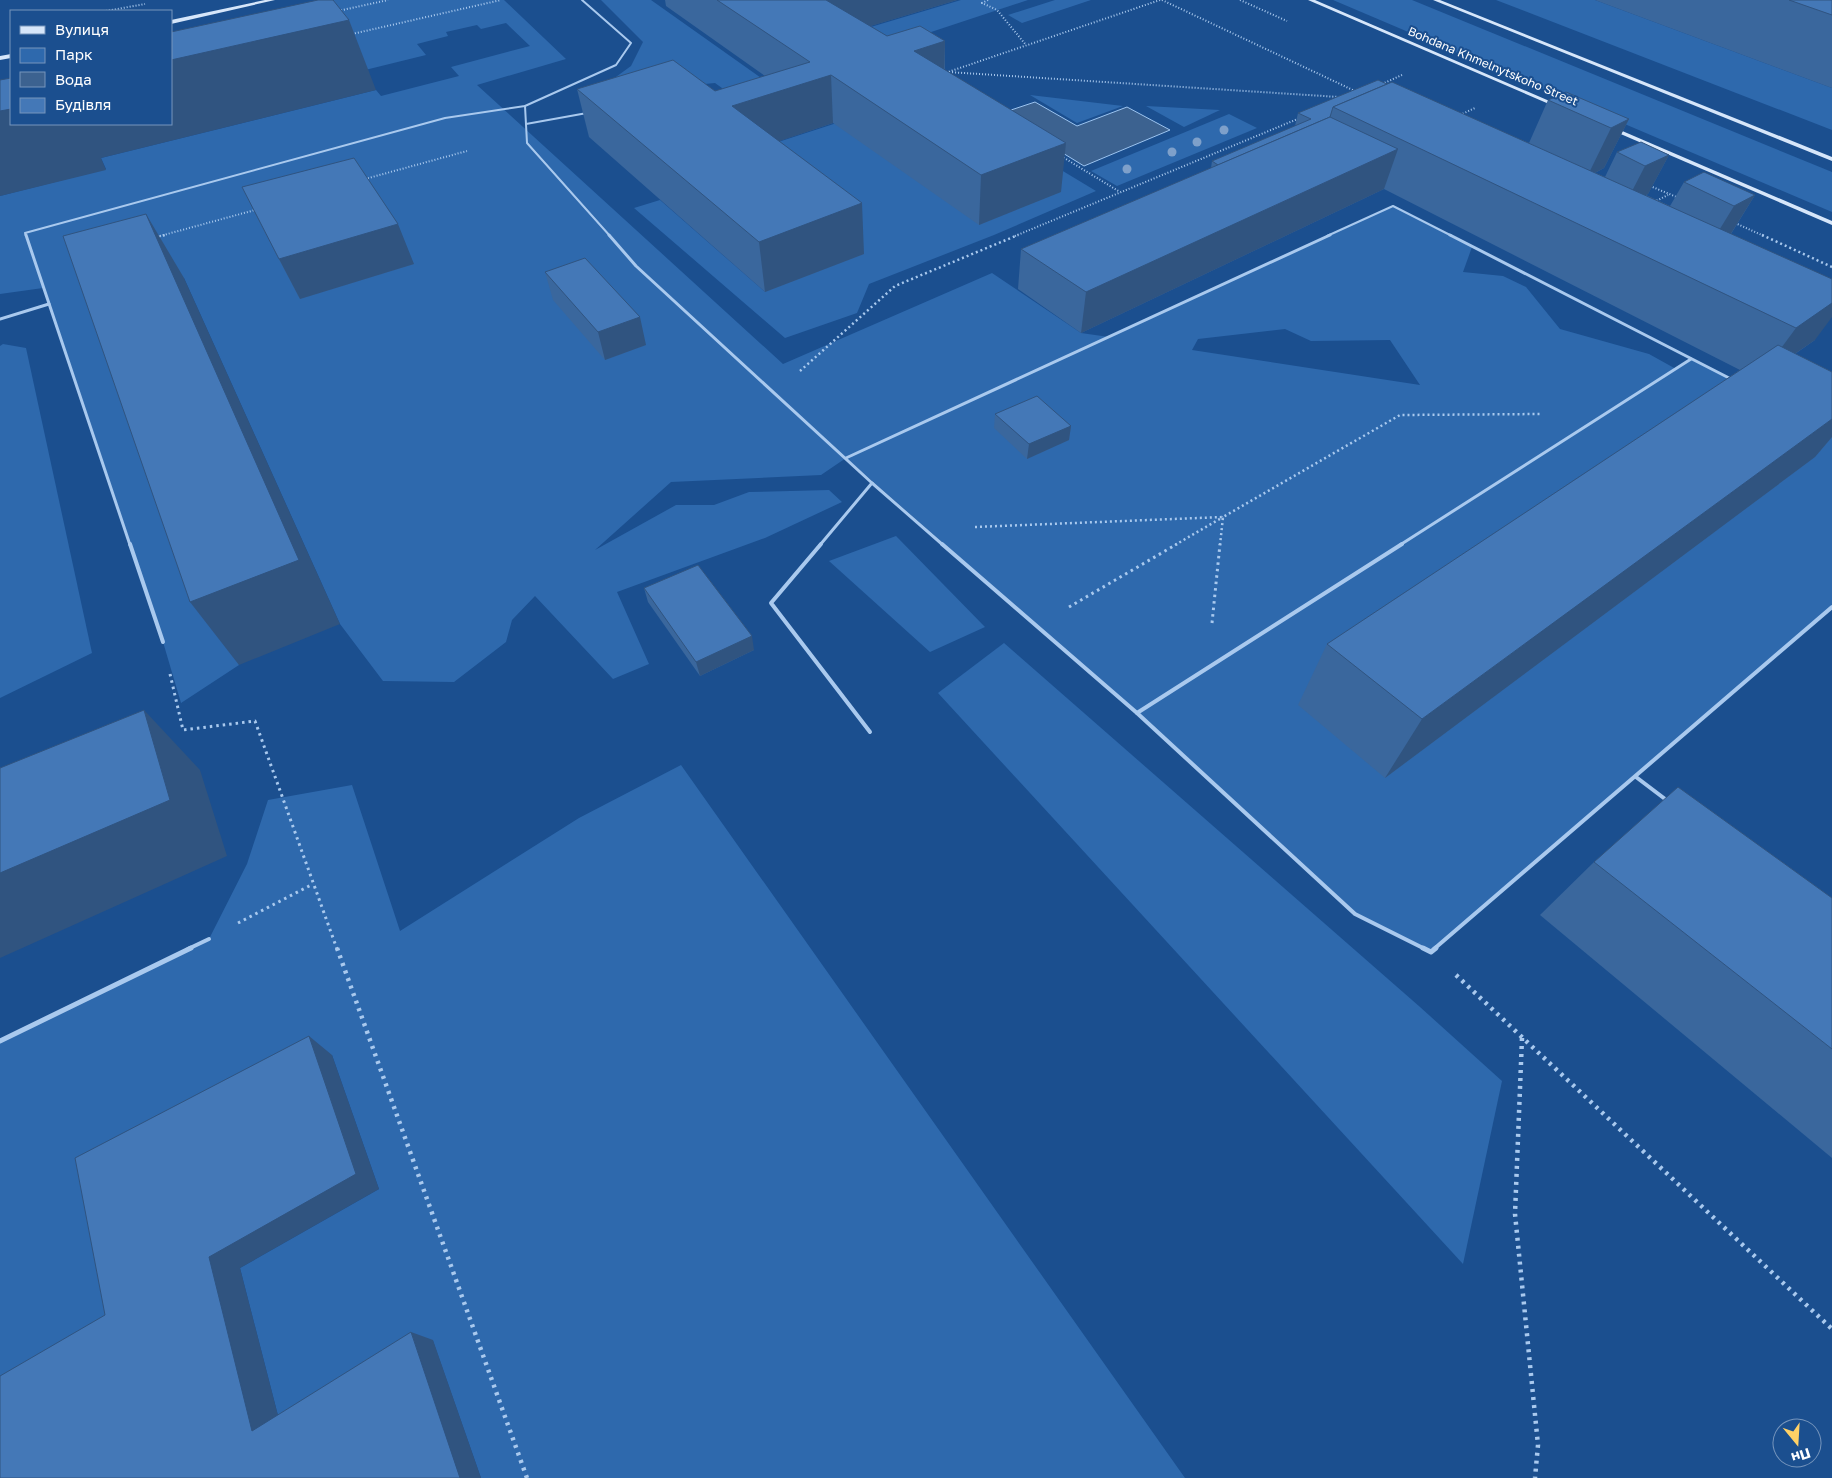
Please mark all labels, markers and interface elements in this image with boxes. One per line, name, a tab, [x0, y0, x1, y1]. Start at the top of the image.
legend	[10, 10, 172, 125]
text: Вулиця	[55, 20, 109, 38]
street label: Bohdana Khmelnytskoho Street	[1406, 23, 1580, 109]
text: Парк	[55, 45, 93, 63]
text: Вода	[55, 70, 92, 88]
text: Будівля	[55, 95, 111, 113]
north arrow	[1772, 1418, 1822, 1468]
text: Пн	[1789, 1445, 1813, 1467]

